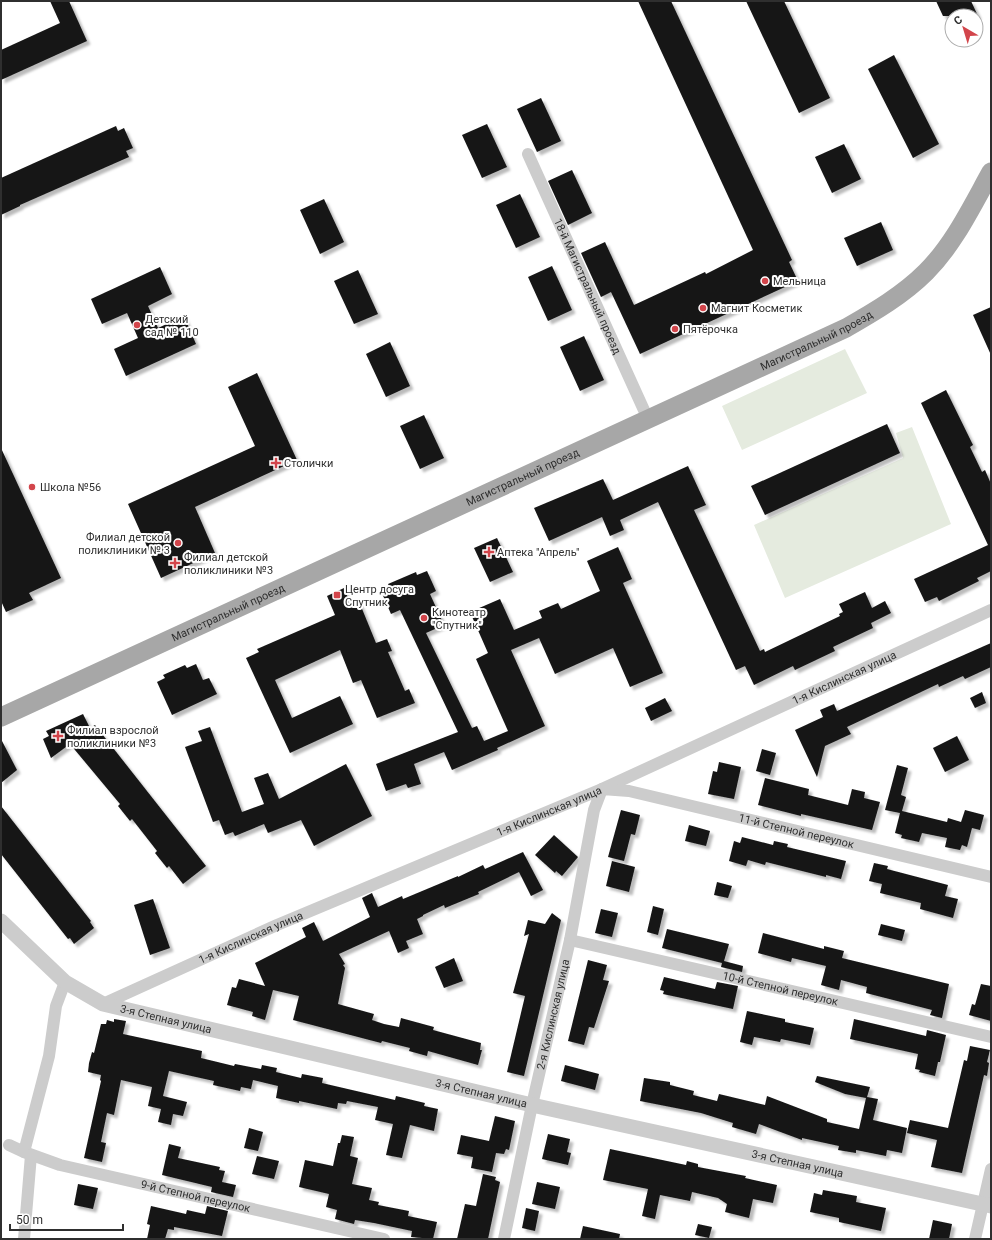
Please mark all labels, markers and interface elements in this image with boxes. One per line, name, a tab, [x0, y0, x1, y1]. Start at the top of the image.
north arrow	[944, 8, 984, 48]
text: С	[951, 13, 965, 28]
street label: 18-й Магистральный проезд	[551, 216, 624, 356]
place label: Мельница	[773, 275, 826, 288]
marker: Мельница	[760, 276, 770, 286]
place label: Магнит Косметик	[711, 302, 802, 315]
marker: Магнит Косметик	[698, 303, 708, 313]
street label: Магистральный проезд	[758, 307, 875, 373]
place label: Детский сад № 110	[145, 313, 199, 339]
marker: Детский сад № 110	[132, 320, 142, 330]
place label: Пятёрочка	[683, 323, 738, 336]
marker: Пятёрочка	[670, 324, 680, 334]
street label: Магистральный проезд	[464, 445, 581, 509]
place label: Столички	[284, 457, 333, 470]
marker: Столички	[271, 458, 281, 468]
place label: Школа №56	[40, 481, 101, 494]
marker: Школа №56	[27, 482, 37, 492]
place label: Филиал детской поликлиники № 3	[78, 531, 170, 557]
marker: Филиал детской поликлиники № 3	[173, 538, 183, 548]
place label: Аптека "Апрель"	[497, 546, 579, 559]
marker: Аптека "Апрель"	[484, 547, 494, 557]
place label: Филиал детской поликлиники №3	[184, 551, 273, 577]
marker: Филиал детской поликлиники №3	[169, 557, 181, 569]
street label: Магистральный проезд	[169, 581, 287, 644]
place label: Центр досуга Спутник	[345, 583, 414, 609]
marker: Центр досуга Спутник	[332, 590, 342, 600]
place label: Кинотеатр "Спутник"	[432, 606, 486, 632]
marker: Кинотеатр "Спутник"	[419, 613, 429, 623]
street label: 1-я Кислинская улица	[790, 648, 898, 707]
place label: Филиал взрослой поликлиники №3	[67, 724, 159, 750]
marker: Филиал взрослой поликлиники №3	[52, 730, 64, 742]
street label: 1-я Кислинская улица	[494, 783, 604, 839]
street label: 11-й Степной переулок	[737, 811, 855, 851]
street label: 1-я Кислинская улица	[196, 908, 305, 966]
street label: 2-я Кислинская улица	[534, 958, 572, 1071]
street label: 10-й Степной переулок	[721, 969, 840, 1008]
street label: 3-я Степная улица	[119, 1002, 213, 1036]
street label: 3-я Степная улица	[434, 1076, 528, 1110]
street label: 3-я Степная улица	[750, 1147, 845, 1180]
street label: 9-й Степной переулок	[140, 1177, 252, 1215]
scale bar	[10, 1206, 123, 1232]
text: 50 m	[16, 1213, 43, 1227]

